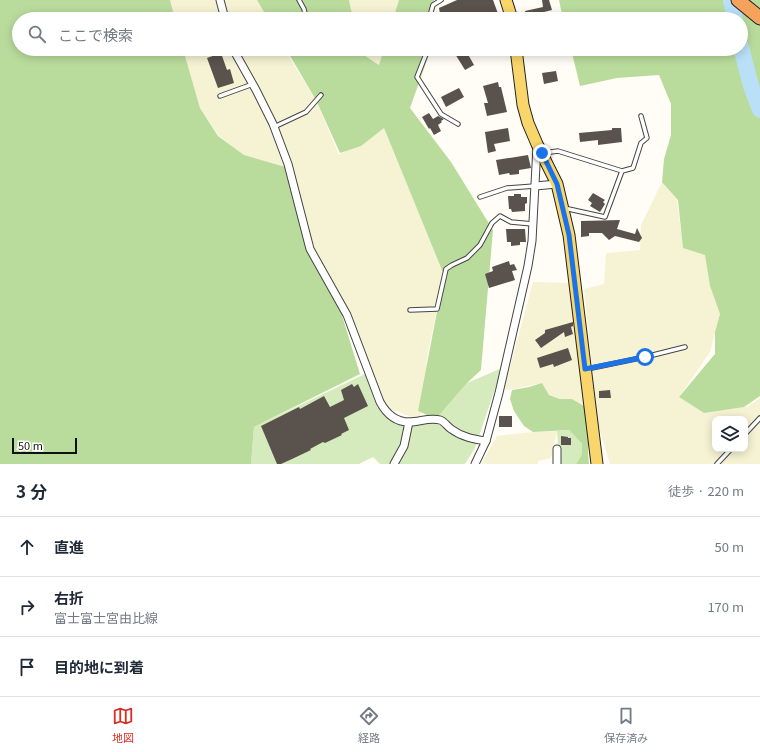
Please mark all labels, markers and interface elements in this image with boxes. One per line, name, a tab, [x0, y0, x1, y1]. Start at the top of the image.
search box	[12, 12, 748, 56]
icon: search	[26, 23, 48, 45]
text: ここで検索	[58, 24, 133, 45]
route end	[533, 144, 551, 162]
route start	[636, 348, 654, 366]
map controls	[712, 416, 748, 452]
button: layers	[712, 416, 748, 452]
scale bar	[12, 436, 77, 455]
text: 50 m	[18, 437, 43, 453]
text: 3 分	[16, 478, 47, 503]
text: 徒歩 · 220 m	[668, 481, 744, 500]
icon: ahead	[16, 536, 38, 558]
text: 直進	[54, 536, 84, 557]
text: 50 m	[715, 537, 744, 556]
text: 右折	[54, 587, 84, 608]
icon: right	[16, 596, 38, 618]
text: 170 m	[707, 597, 744, 616]
text: 富士富士宮由比線	[54, 608, 158, 627]
icon: arrive	[16, 656, 38, 678]
text: 目的地に到着	[54, 656, 144, 677]
tab: 地図	[112, 705, 134, 745]
tab: 経路	[358, 705, 380, 745]
tab: 保存済み	[604, 705, 648, 745]

